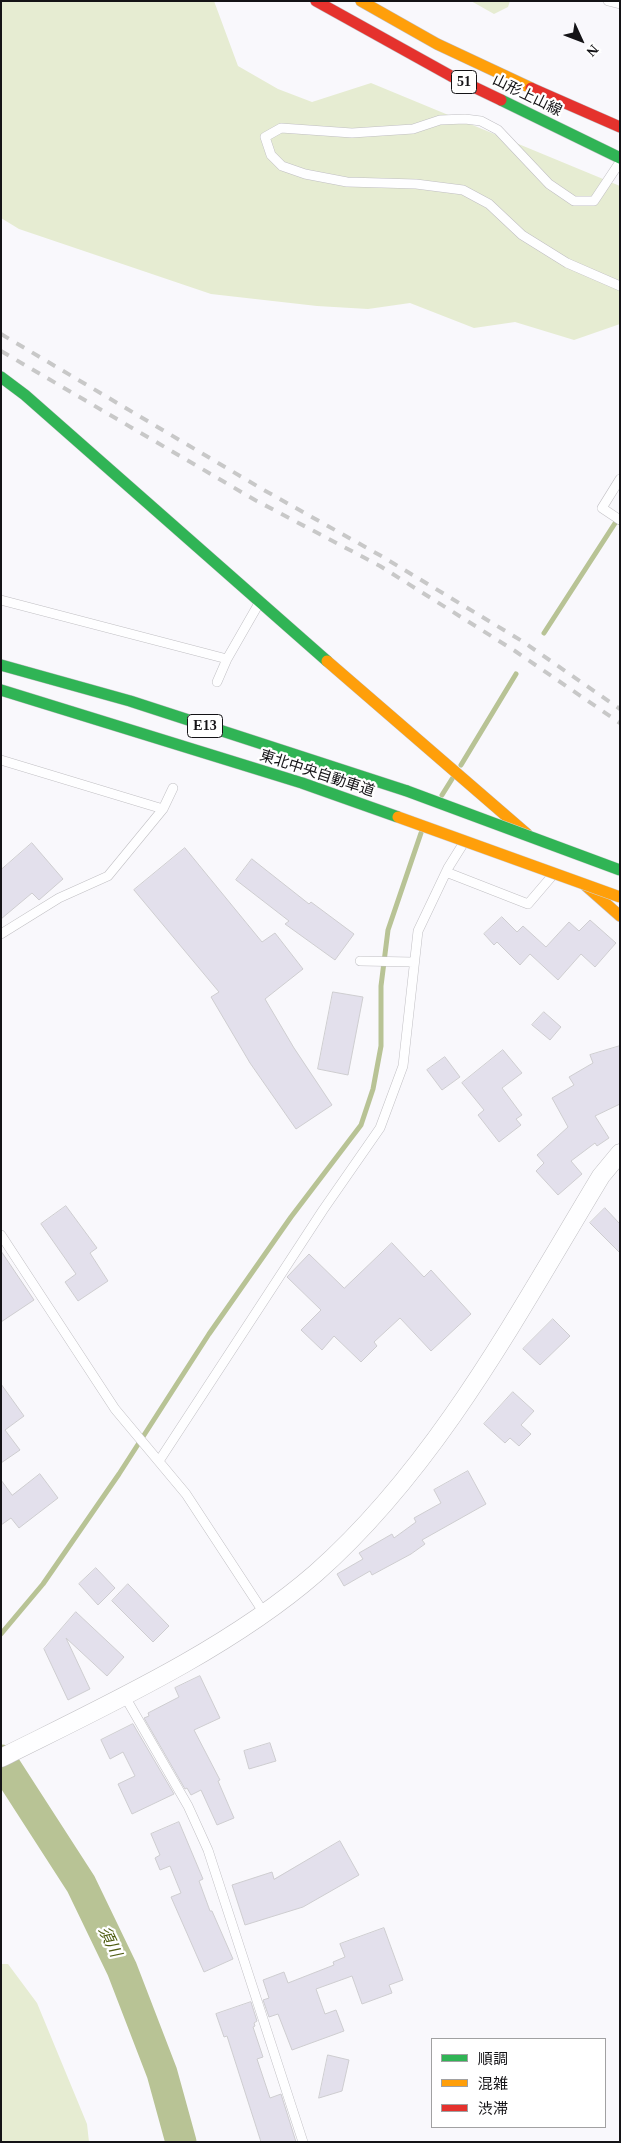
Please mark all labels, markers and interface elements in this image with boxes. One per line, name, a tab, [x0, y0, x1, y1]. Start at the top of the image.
north arrow	[556, 15, 606, 65]
text: N	[583, 42, 601, 59]
road number: 51	[452, 70, 476, 94]
street label: 山形上山線	[489, 71, 565, 121]
road number: E13	[188, 714, 222, 738]
street label: 東北中央自動車道	[257, 747, 377, 801]
water label: 須川	[93, 1923, 125, 1961]
legend	[431, 2038, 606, 2128]
text: 順調	[478, 2051, 508, 2067]
text: 混雑	[478, 2076, 508, 2092]
text: 渋滞	[478, 2101, 508, 2117]

